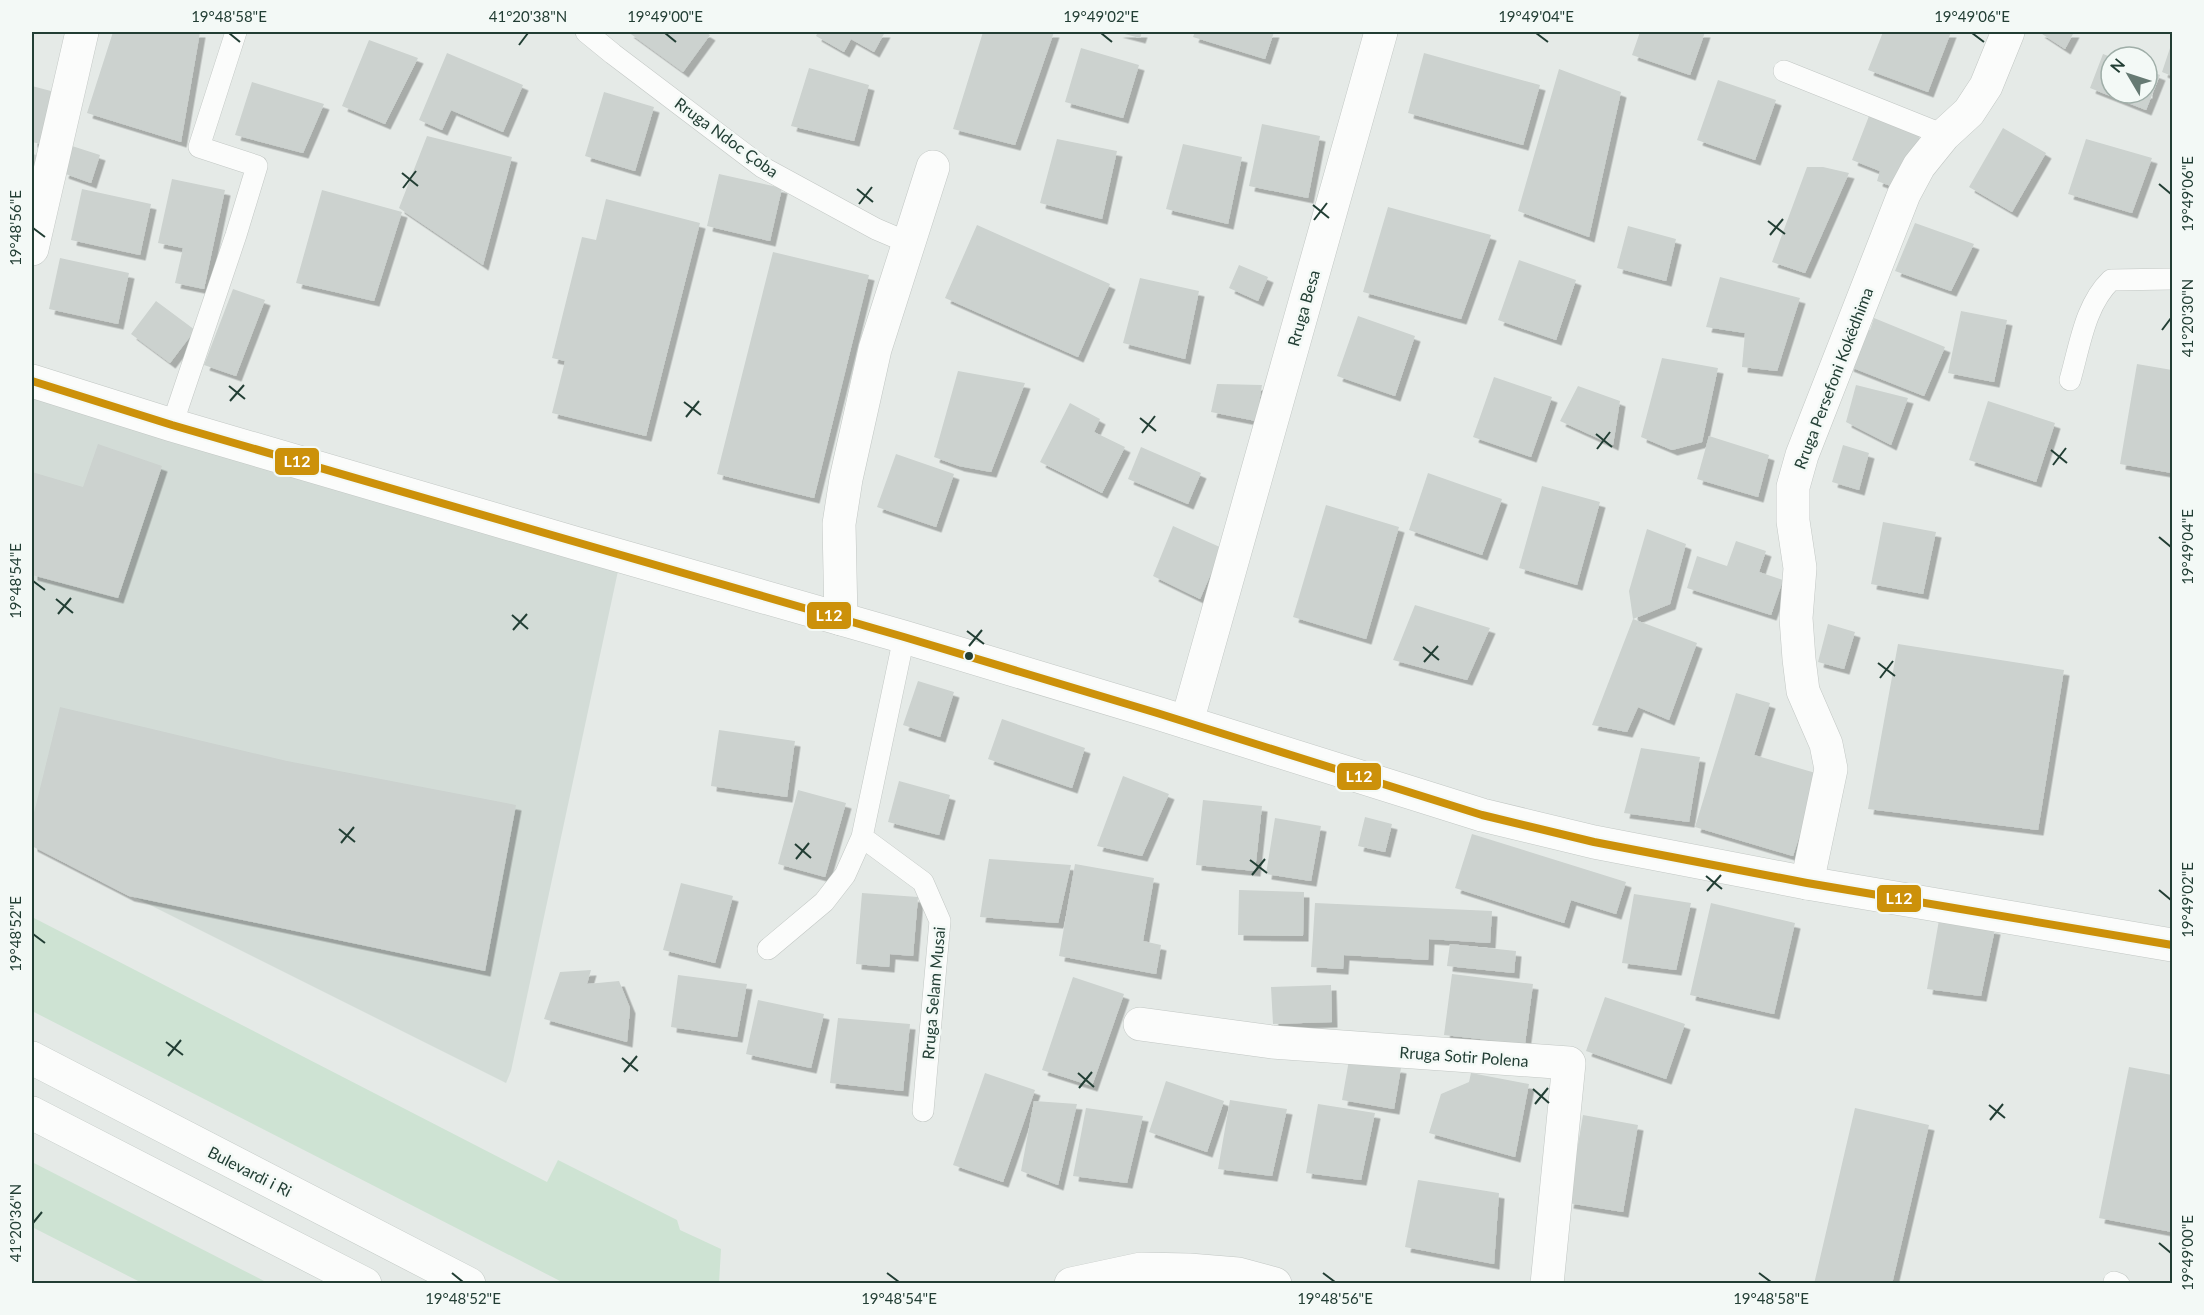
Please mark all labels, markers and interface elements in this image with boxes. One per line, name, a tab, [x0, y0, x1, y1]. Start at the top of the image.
text: 19°48'58"E	[191, 7, 267, 25]
text: 41°20'38"N	[489, 7, 567, 25]
text: 19°49'00"E	[627, 7, 703, 25]
text: 19°49'02"E	[1063, 7, 1139, 25]
text: 19°49'04"E	[1498, 7, 1574, 25]
text: 19°49'06"E	[1934, 7, 2010, 25]
north arrow	[2099, 45, 2159, 105]
text: N	[2106, 54, 2128, 76]
street label: Rruga Ndoc Çoba	[672, 93, 782, 181]
text: 19°49'06"E	[2178, 156, 2196, 232]
text: 19°48'56"E	[6, 190, 24, 266]
street label: Rruga Besa	[1283, 268, 1323, 348]
text: 41°20'30"N	[2178, 279, 2196, 357]
street label: Rruga Persefoni Kokëdhima	[1790, 284, 1876, 472]
line badge: L12	[274, 447, 320, 476]
text: L12	[284, 451, 310, 470]
text: 19°49'04"E	[2178, 509, 2196, 585]
text: 19°48'54"E	[6, 543, 24, 619]
line badge: L12	[806, 601, 852, 630]
text: L12	[816, 605, 842, 624]
unlabelled marker	[963, 650, 975, 662]
line badge: L12	[1336, 762, 1382, 791]
text: L12	[1346, 766, 1372, 785]
text: 19°49'02"E	[2178, 862, 2196, 938]
line badge: L12	[1876, 884, 1922, 913]
text: L12	[1886, 888, 1912, 907]
text: 19°48'52"E	[6, 896, 24, 972]
street label: Rruga Selam Musai	[918, 926, 948, 1060]
street label: Rruga Sotir Polena	[1399, 1042, 1529, 1070]
street label: Bulevardi i Ri	[205, 1142, 295, 1200]
text: 41°20'36"N	[6, 1184, 24, 1262]
text: 19°49'00"E	[2178, 1215, 2196, 1291]
text: 19°48'52"E	[425, 1289, 501, 1307]
text: 19°48'54"E	[861, 1289, 937, 1307]
text: 19°48'56"E	[1297, 1289, 1373, 1307]
text: 19°48'58"E	[1733, 1289, 1809, 1307]

